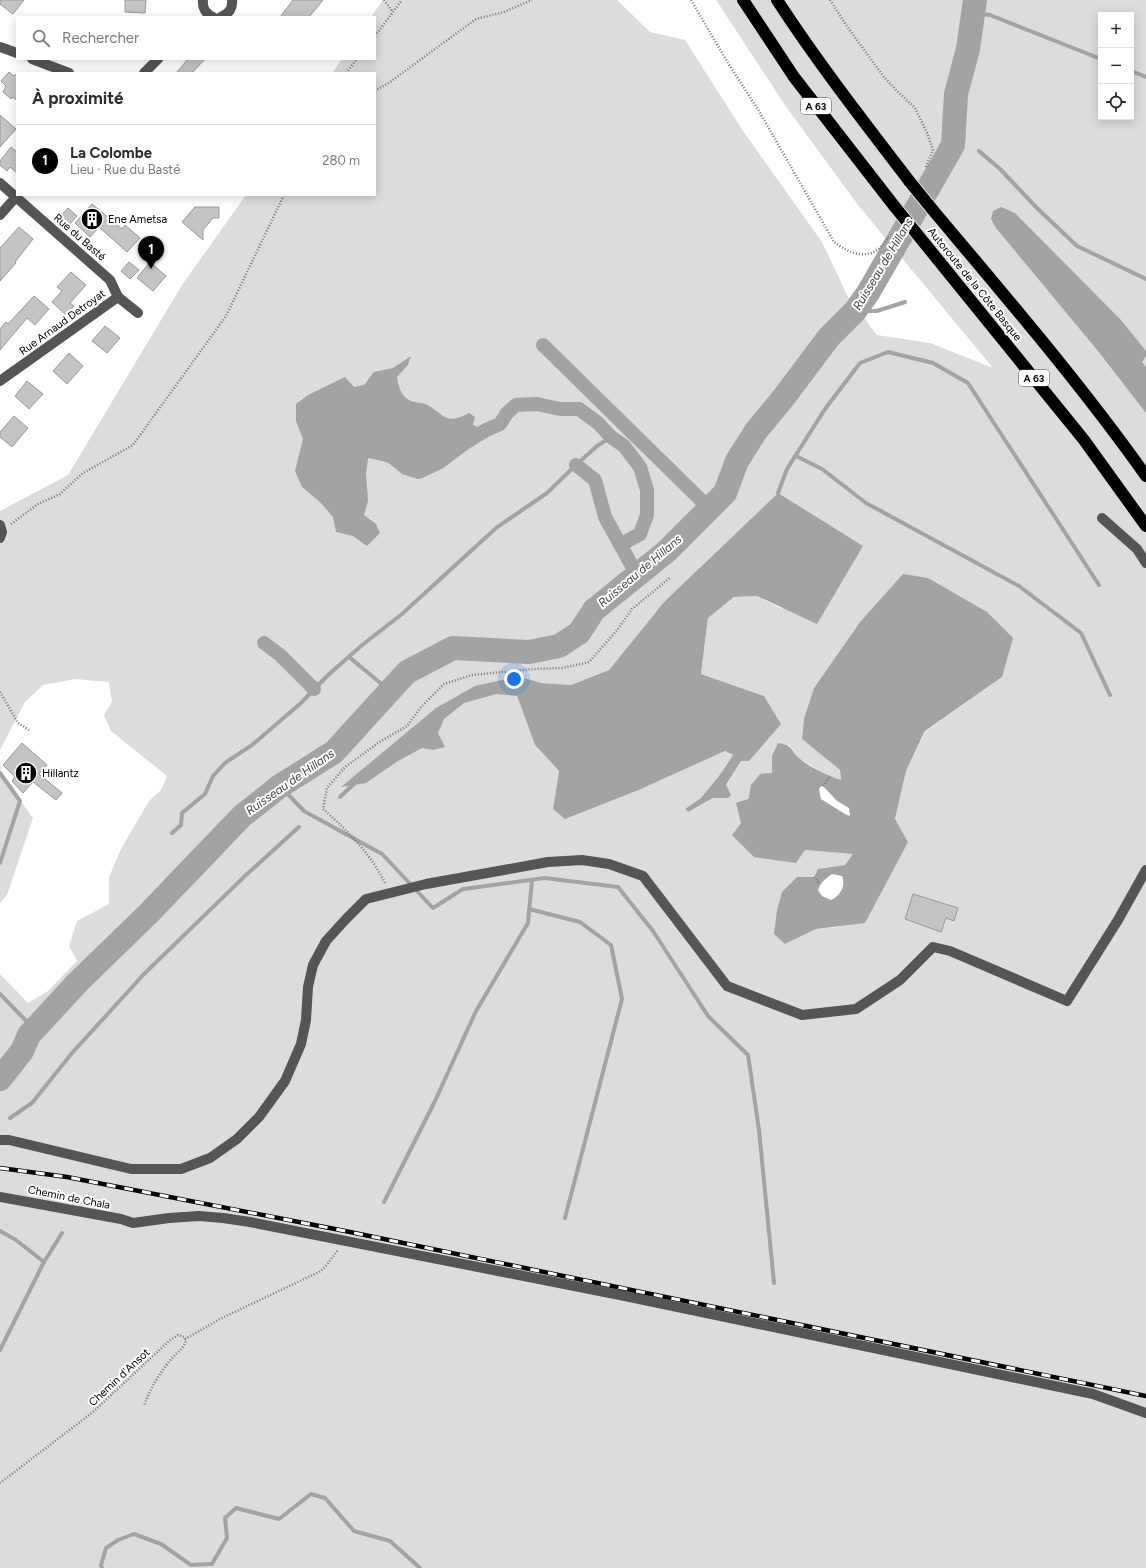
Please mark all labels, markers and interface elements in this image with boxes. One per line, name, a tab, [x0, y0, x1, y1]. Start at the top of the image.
map controls	[1098, 12, 1134, 120]
button: +	[1098, 12, 1134, 48]
search box	[16, 16, 376, 60]
icon: search	[30, 27, 52, 49]
text: Rechercher	[62, 29, 139, 47]
button: −	[1098, 48, 1134, 84]
button: locate	[1098, 84, 1134, 120]
text: À proximité	[32, 88, 123, 108]
road number: A 63	[801, 98, 831, 114]
text: La Colombe	[70, 144, 152, 162]
text: 1	[42, 153, 48, 168]
text: 280 m	[322, 153, 360, 168]
text: Lieu · Rue du Basté	[70, 162, 180, 177]
building icon: Ene Ametsa	[79, 206, 105, 232]
street label: Rue du Basté	[51, 211, 108, 263]
place label: Ene Ametsa	[108, 213, 167, 226]
water label: Ruisseau de Hillans	[850, 215, 916, 312]
street label: Autoroute de la Côte Basque	[925, 225, 1024, 344]
pin: 1	[138, 236, 164, 269]
street label: Rue Arnaud Detroyat	[17, 287, 108, 358]
road number: A 63	[1019, 370, 1049, 386]
water label: Ruisseau de Hillans	[595, 532, 685, 610]
your location	[504, 669, 524, 689]
water label: Ruisseau de Hillans	[243, 746, 337, 818]
building icon: Hillantz	[13, 760, 39, 786]
place label: Hillantz	[42, 767, 79, 780]
street label: Chemin de Chala	[27, 1183, 111, 1212]
street label: Chemin d'Ansot	[86, 1346, 153, 1409]

